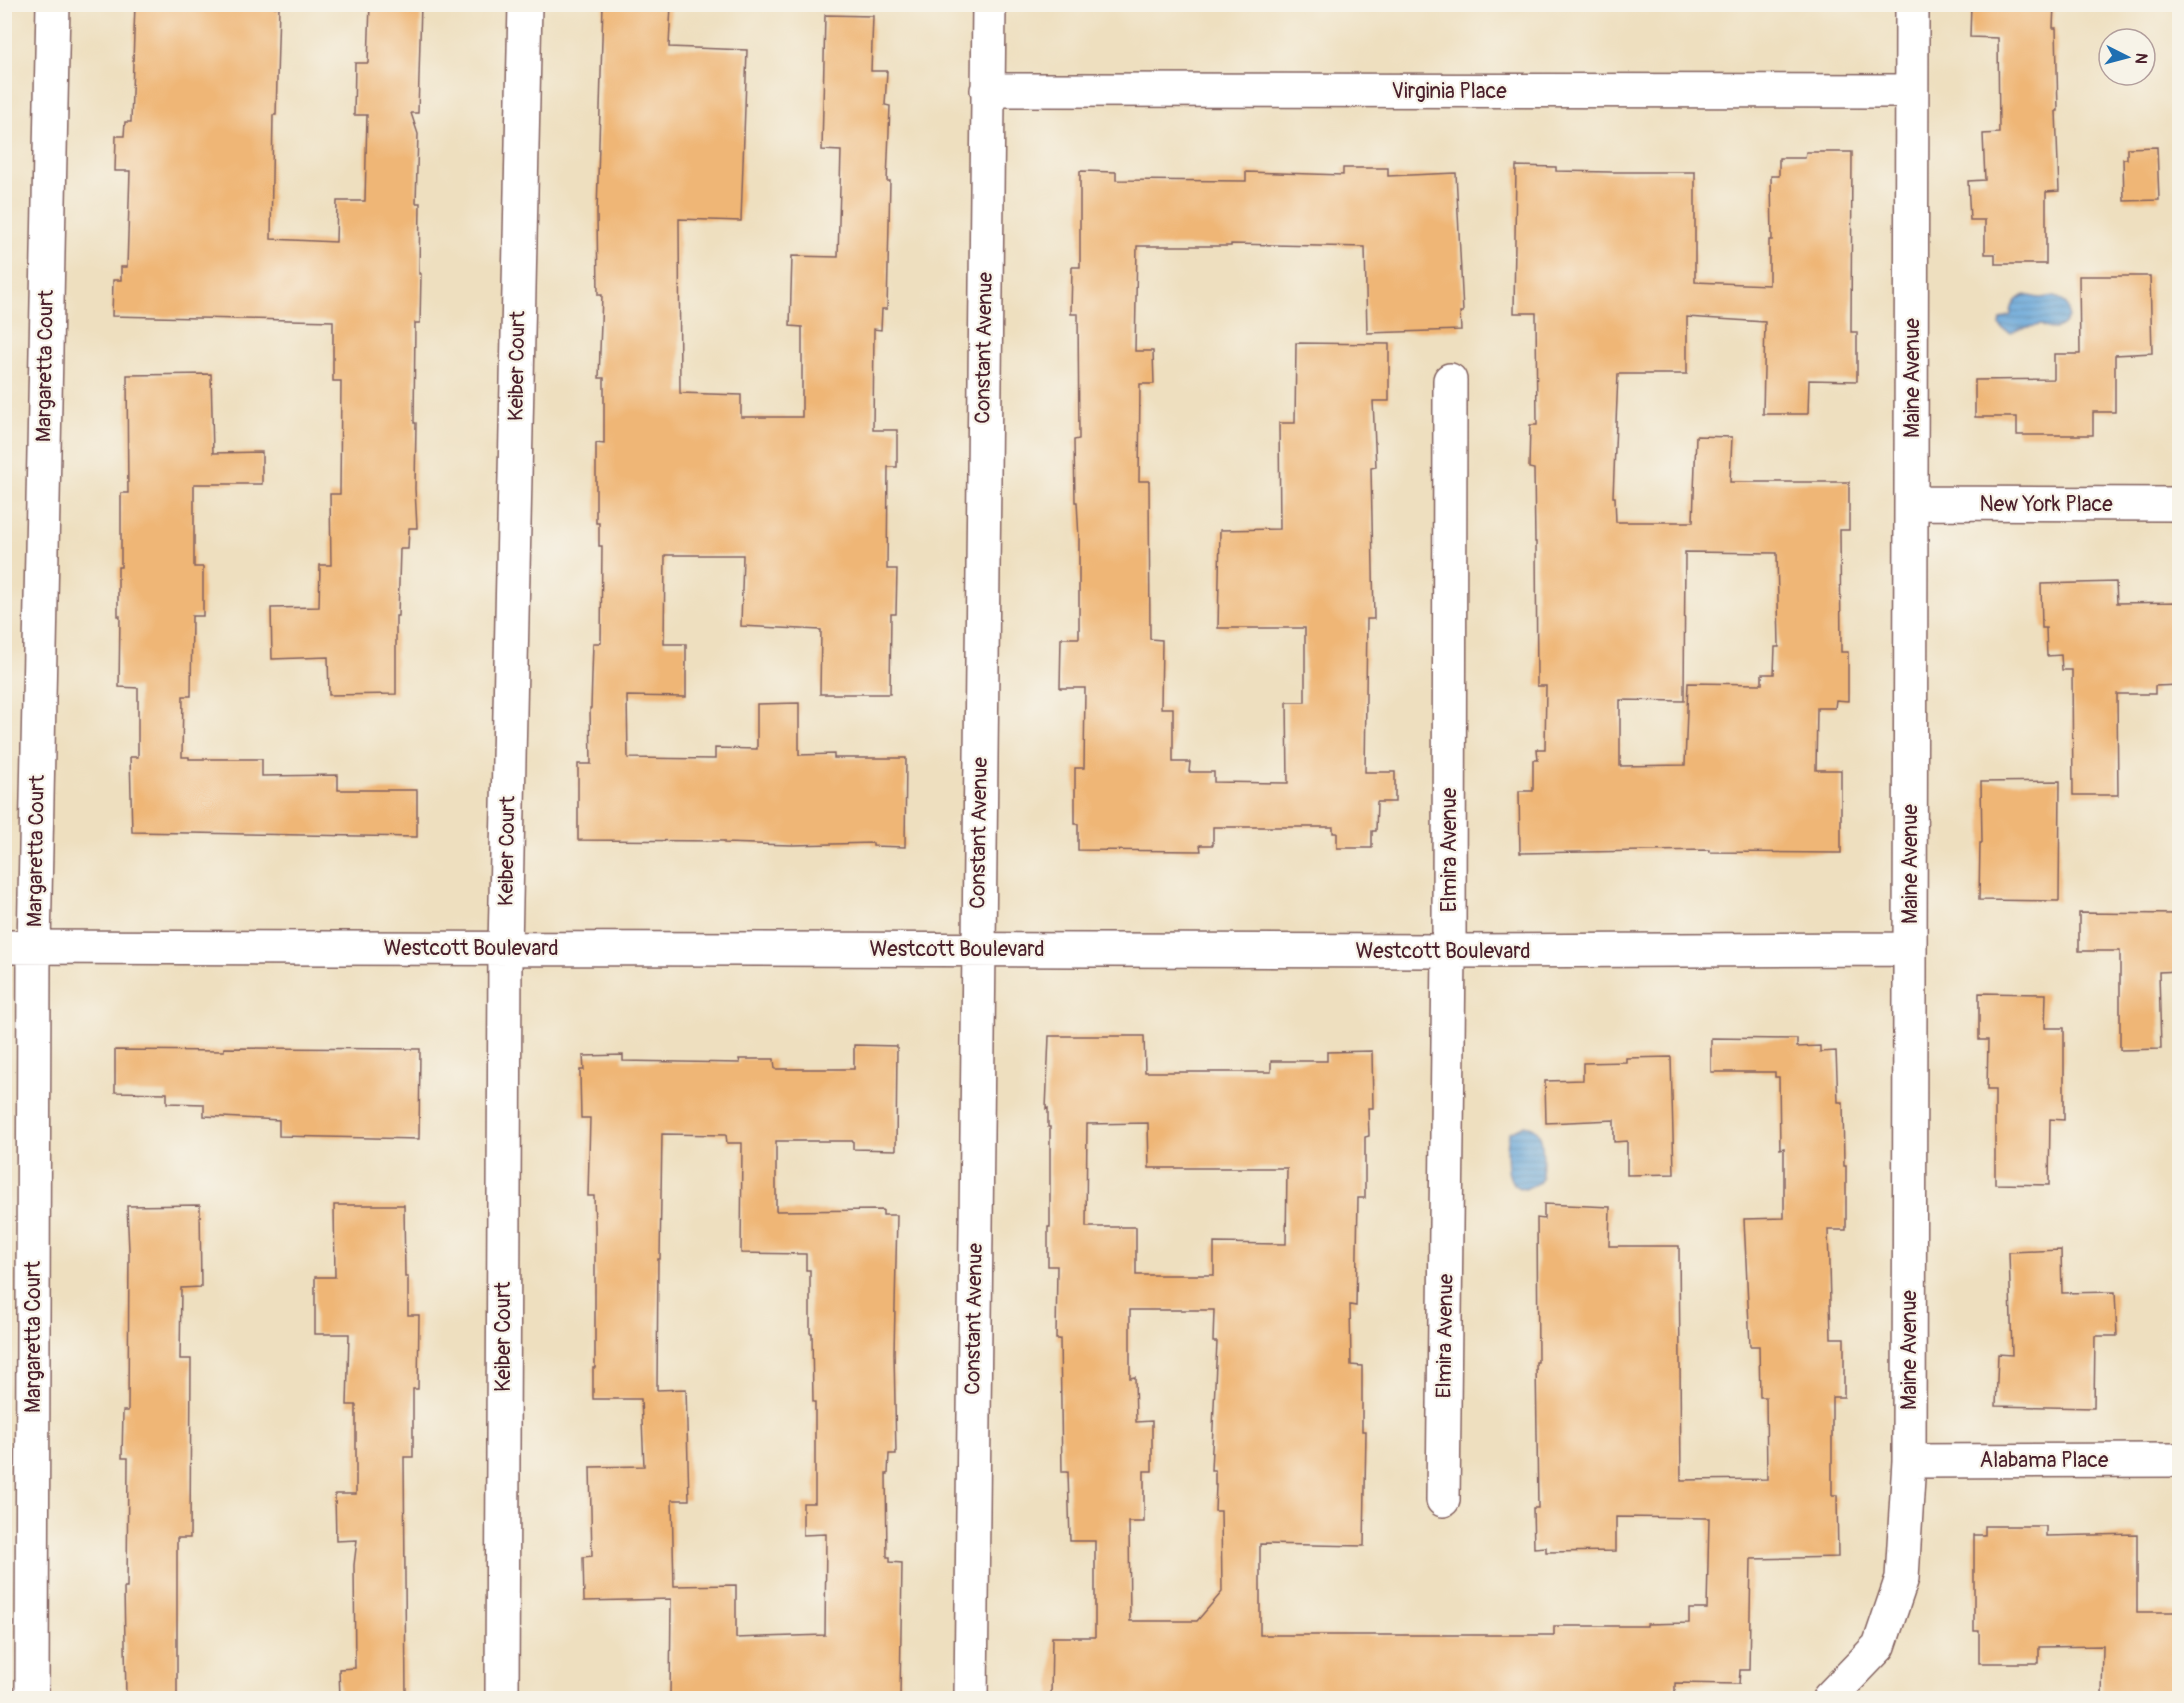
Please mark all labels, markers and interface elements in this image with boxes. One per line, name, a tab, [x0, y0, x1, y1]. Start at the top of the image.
north arrow	[2097, 27, 2157, 87]
text: N	[2130, 52, 2151, 65]
street label: Virginia Place	[1391, 78, 1507, 105]
street label: Constant Avenue	[969, 271, 999, 424]
street label: Margaretta Court	[30, 289, 60, 442]
street label: Keiber Court	[503, 310, 531, 421]
street label: Maine Avenue	[1899, 317, 1926, 438]
street label: New York Place	[1979, 491, 2113, 518]
street label: Constant Avenue	[964, 756, 994, 909]
street label: Margaretta Court	[21, 774, 51, 927]
street label: Elmira Avenue	[1436, 787, 1463, 912]
street label: Keiber Court	[493, 795, 521, 906]
street label: Maine Avenue	[1897, 803, 1924, 924]
street label: Westcott Boulevard	[383, 935, 559, 962]
street label: Westcott Boulevard	[869, 936, 1045, 963]
street label: Westcott Boulevard	[1355, 938, 1531, 965]
street label: Constant Avenue	[959, 1242, 989, 1395]
street label: Margaretta Court	[20, 1260, 47, 1413]
street label: Elmira Avenue	[1430, 1273, 1460, 1399]
street label: Keiber Court	[490, 1281, 517, 1392]
street label: Maine Avenue	[1896, 1289, 1923, 1410]
street label: Alabama Place	[1980, 1447, 2109, 1474]

